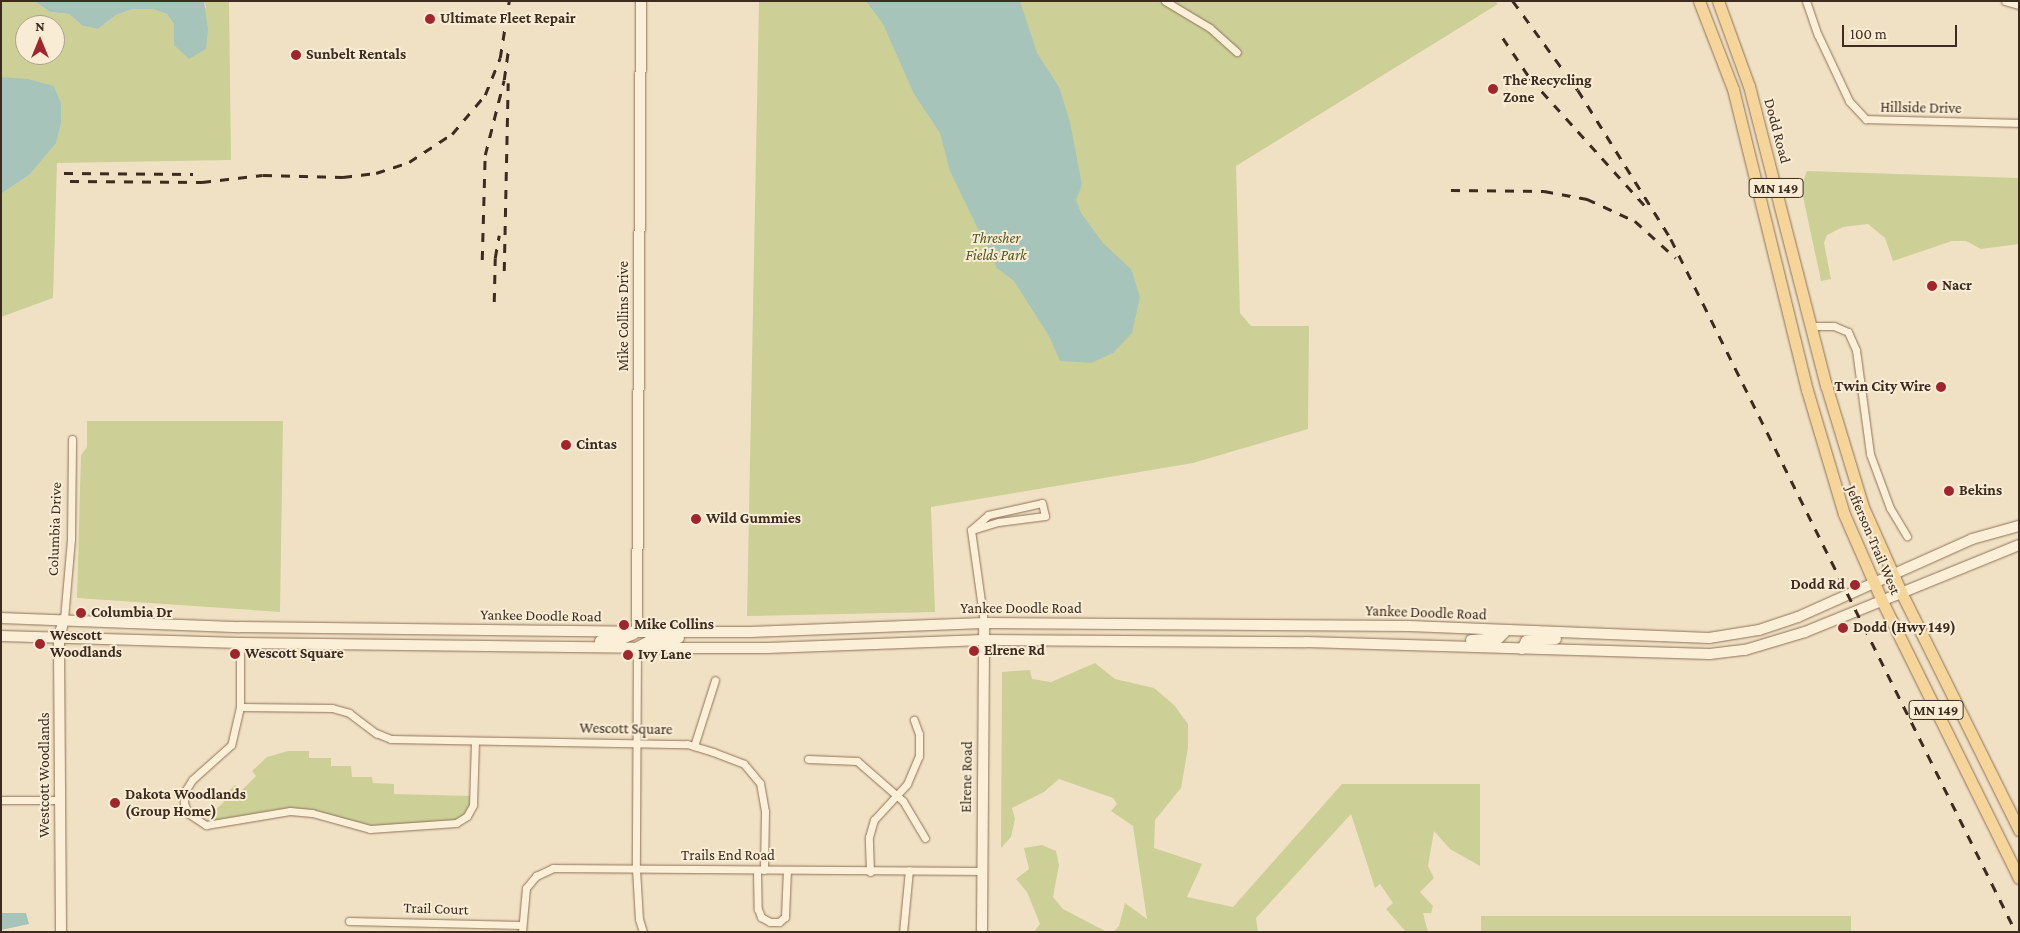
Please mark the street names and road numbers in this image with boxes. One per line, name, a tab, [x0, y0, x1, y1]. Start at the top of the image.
street label: Dodd Road	[1760, 97, 1794, 165]
street label: Hillside Drive	[1880, 98, 1962, 118]
road number: MN 149	[1748, 177, 1804, 200]
street label: Mike Collins Drive	[615, 261, 633, 371]
street label: Columbia Drive	[44, 482, 66, 576]
street label: Jefferson Trail West	[1842, 483, 1904, 597]
street label: Yankee Doodle Road	[960, 600, 1082, 618]
street label: Yankee Doodle Road	[1365, 602, 1487, 624]
street label: Yankee Doodle Road	[480, 606, 602, 626]
road number: MN 149	[1908, 698, 1964, 722]
street label: Westcott Woodlands	[36, 712, 54, 838]
street label: Wescott Square	[579, 719, 673, 739]
street label: Elrene Road	[957, 741, 977, 813]
street label: Trails End Road	[681, 847, 775, 865]
street label: Trail Court	[403, 899, 469, 919]

